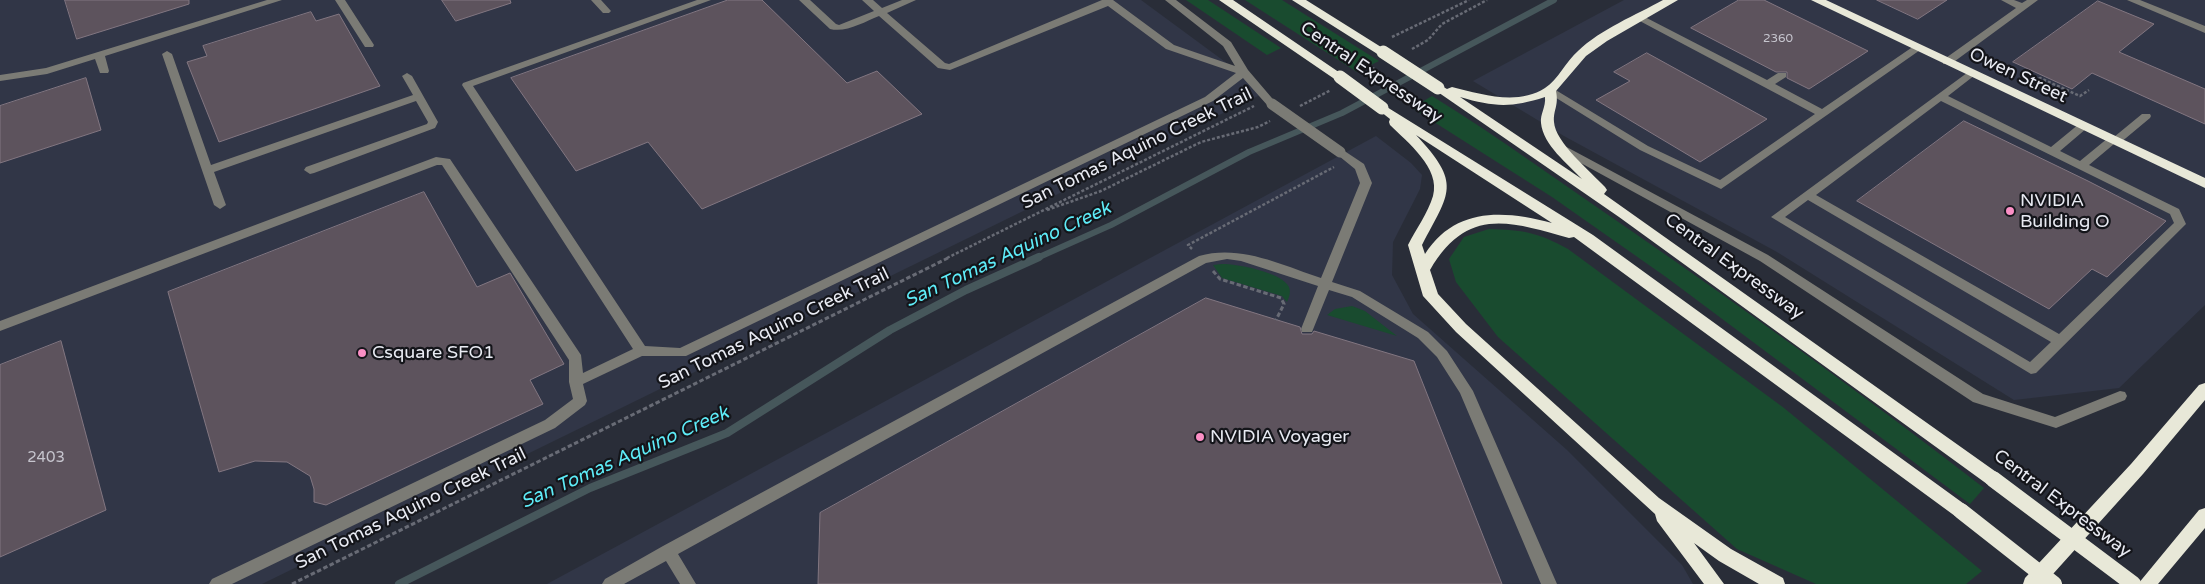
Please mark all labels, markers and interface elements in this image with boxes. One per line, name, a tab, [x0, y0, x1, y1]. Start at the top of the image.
street label: Central Expressway	[1296, 17, 1446, 129]
house number: 2360	[1763, 32, 1793, 46]
street label: Owen Street	[1965, 44, 2071, 108]
street label: San Tomas Aquino Creek Trail	[1018, 84, 1256, 214]
place label: NVIDIA Building O	[2020, 190, 2110, 232]
water label: San Tomas Aquino Creek	[901, 197, 1115, 313]
marker: NVIDIA Building O	[2004, 205, 2016, 217]
street label: Central Expressway	[1660, 209, 1808, 325]
street label: San Tomas Aquino Creek Trail	[655, 264, 893, 394]
place label: Csquare SFO1	[372, 342, 494, 364]
marker: Csquare SFO1	[356, 347, 368, 359]
water label: San Tomas Aquino Creek	[517, 402, 733, 514]
place label: NVIDIA Voyager	[1210, 426, 1349, 448]
marker: NVIDIA Voyager	[1194, 431, 1206, 443]
street label: San Tomas Aquino Creek Trail	[292, 444, 530, 574]
street label: Central Expressway	[1989, 445, 2135, 563]
house number: 2403	[27, 449, 65, 467]

